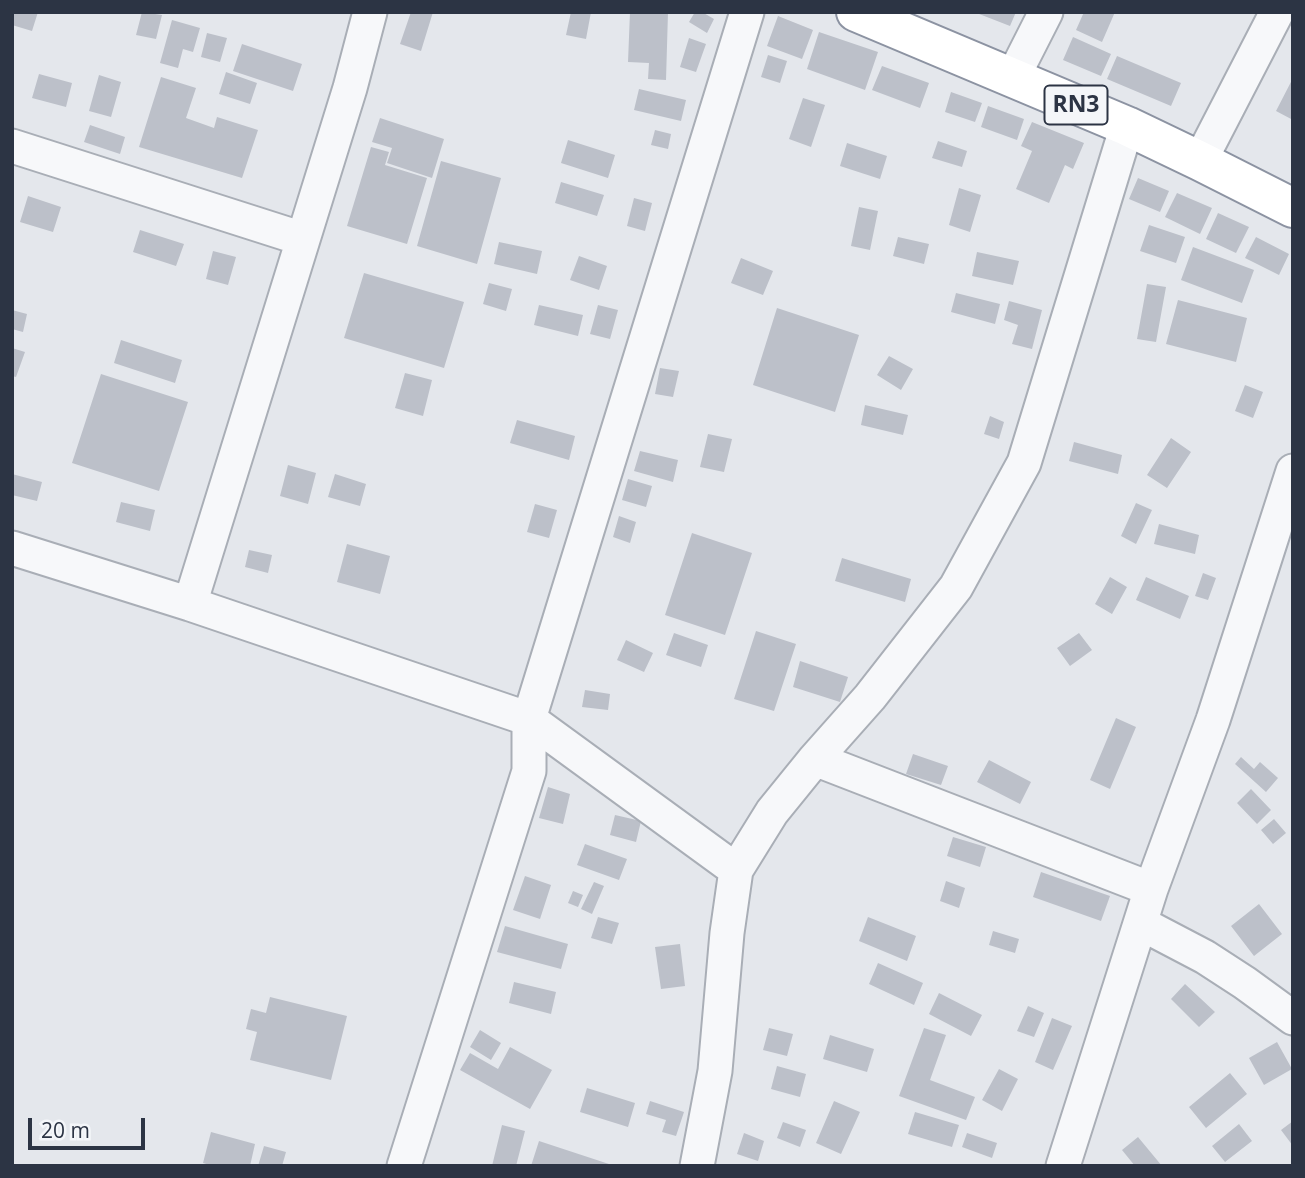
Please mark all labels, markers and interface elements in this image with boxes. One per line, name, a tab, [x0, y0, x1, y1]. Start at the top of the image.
road number: RN3	[1044, 86, 1108, 124]
scale bar	[32, 1104, 149, 1148]
text: 20 m	[41, 1116, 90, 1144]

